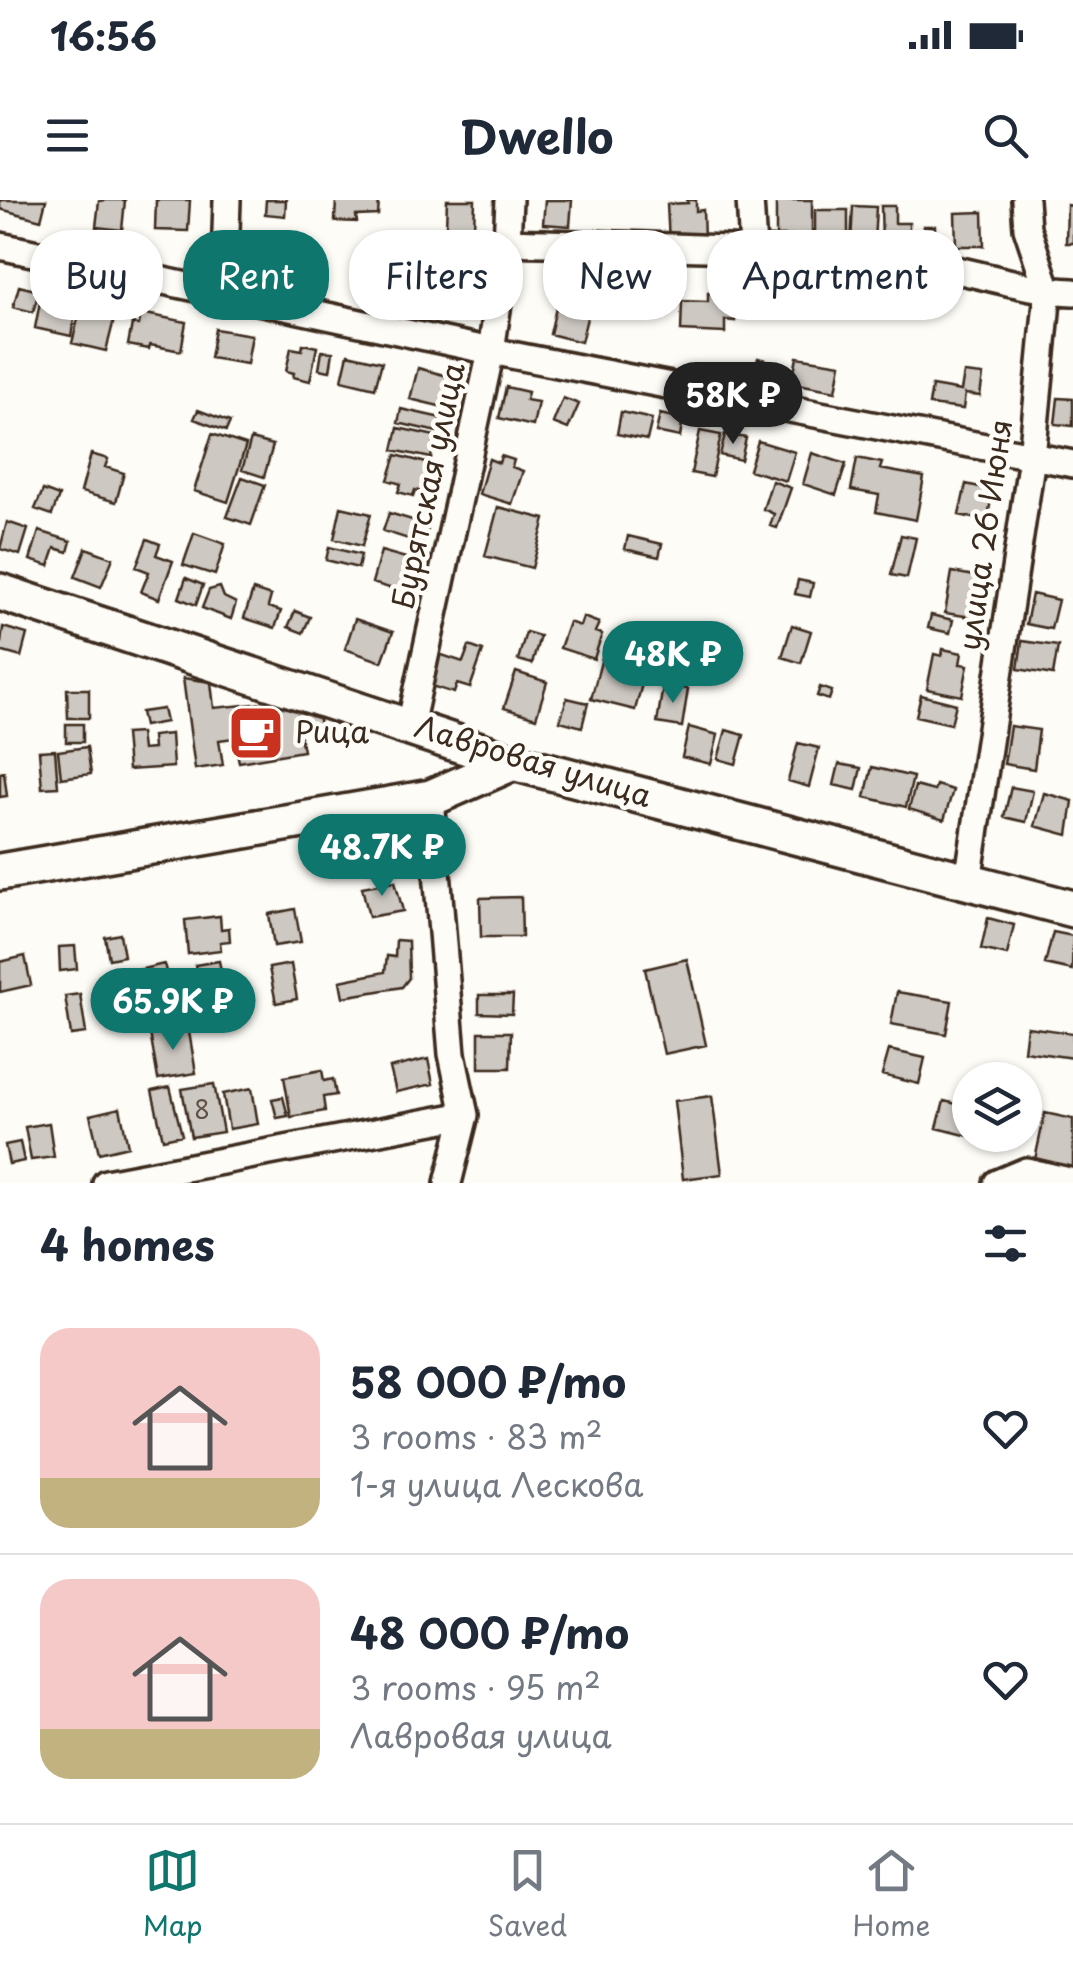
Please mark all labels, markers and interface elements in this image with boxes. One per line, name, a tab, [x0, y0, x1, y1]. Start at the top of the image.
text: 16:56	[50, 7, 157, 64]
text: Dwello	[460, 101, 613, 169]
icon: menu	[40, 108, 95, 163]
icon: search	[978, 108, 1033, 163]
chip: Buy	[30, 230, 163, 320]
chip: Rent	[183, 230, 329, 320]
chip: Filters	[349, 230, 523, 320]
chip: New	[543, 230, 687, 320]
chip: Apartment	[707, 230, 964, 320]
street label: Бурятская улица	[378, 358, 475, 613]
pin: 58K ₽	[663, 362, 803, 447]
text: 58K ₽	[685, 370, 781, 418]
street label: улица 26 Июня	[945, 416, 1022, 653]
pin: 48K ₽	[603, 621, 743, 706]
text: 48K ₽	[624, 629, 722, 677]
street label: Лавровая улица	[410, 702, 658, 817]
cafe icon: Рица	[226, 703, 286, 763]
place label: Рица	[295, 708, 369, 753]
pin: 48.7K ₽	[290, 814, 474, 899]
text: 48.7K ₽	[320, 822, 444, 870]
pin: 65.9K ₽	[81, 968, 265, 1053]
text: 65.9K ₽	[113, 976, 233, 1024]
map controls	[952, 1062, 1042, 1152]
button: layers	[952, 1062, 1042, 1152]
house number: 8	[194, 1090, 210, 1128]
text: 4 homes	[40, 1212, 215, 1275]
icon: filters	[978, 1216, 1033, 1271]
text: 58 000 ₽/mo	[350, 1349, 626, 1412]
icon: home	[120, 1368, 240, 1488]
icon: heart	[978, 1401, 1033, 1456]
text: 3 rooms · 83 m²	[350, 1412, 603, 1460]
text: 1-я улица Лескова	[350, 1460, 643, 1508]
text: 48 000 ₽/mo	[350, 1600, 629, 1663]
icon: home	[120, 1619, 240, 1739]
icon: heart	[978, 1652, 1033, 1707]
text: 3 rooms · 95 m²	[350, 1663, 601, 1711]
text: Лавровая улица	[350, 1711, 612, 1759]
tab: Map	[143, 1843, 202, 1946]
tab: Saved	[488, 1843, 567, 1946]
tab: Home	[852, 1843, 930, 1946]

